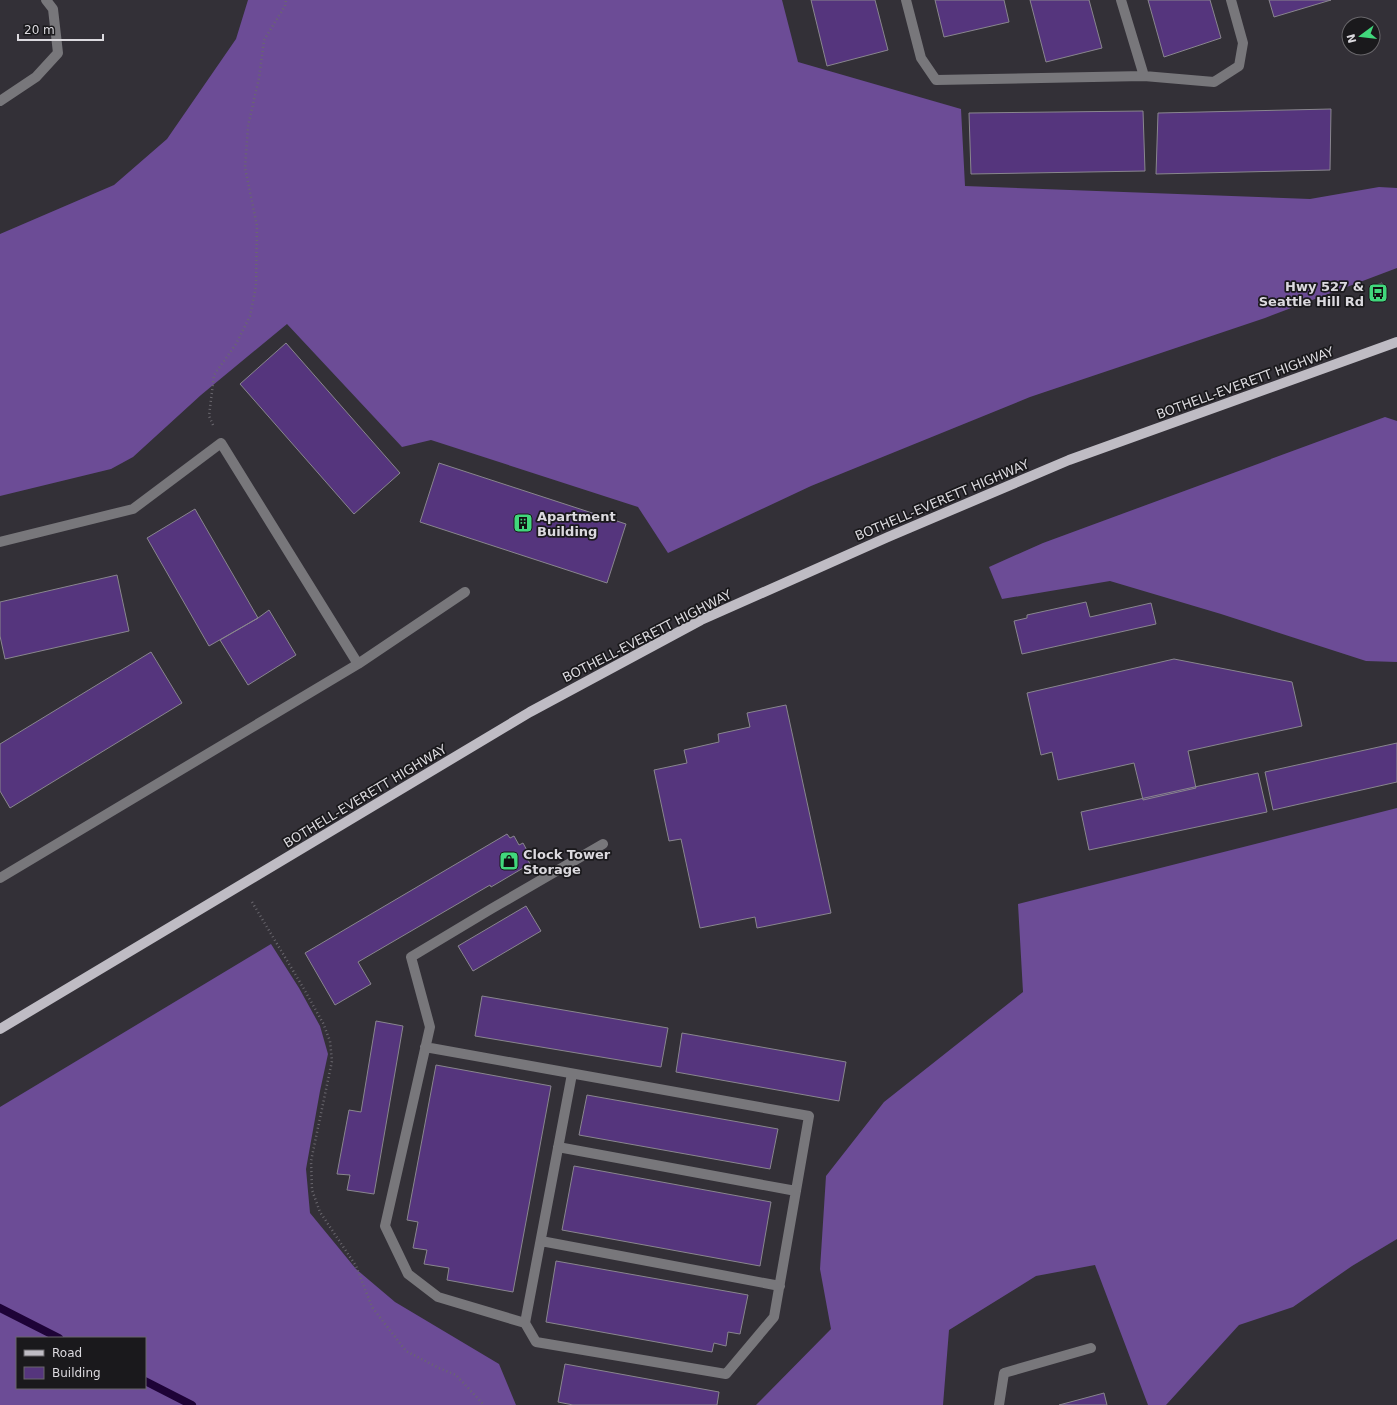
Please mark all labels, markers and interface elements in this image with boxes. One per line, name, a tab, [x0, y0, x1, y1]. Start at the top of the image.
scale bar	[18, 16, 103, 42]
north arrow	[1341, 16, 1381, 56]
text: 20 m	[24, 23, 55, 37]
text: N	[1344, 32, 1359, 45]
place label: Hwy 527 & Seattle Hill Rd	[1259, 279, 1364, 309]
bus stop icon: Hwy 527 & Seattle Hill Rd	[1367, 282, 1389, 304]
street label: BOTHELL-EVERETT HIGHWAY	[1154, 344, 1336, 422]
street label: BOTHELL-EVERETT HIGHWAY	[853, 456, 1031, 544]
place label: Apartment Building	[537, 509, 616, 539]
building icon: Apartment Building	[512, 512, 534, 534]
street label: BOTHELL-EVERETT HIGHWAY	[560, 587, 734, 685]
street label: BOTHELL-EVERETT HIGHWAY	[281, 741, 449, 851]
place label: Clock Tower Storage	[523, 847, 611, 877]
shop icon: Clock Tower Storage	[498, 850, 520, 872]
legend	[16, 1337, 146, 1389]
text: Road	[52, 1346, 82, 1360]
text: Building	[52, 1366, 101, 1380]

